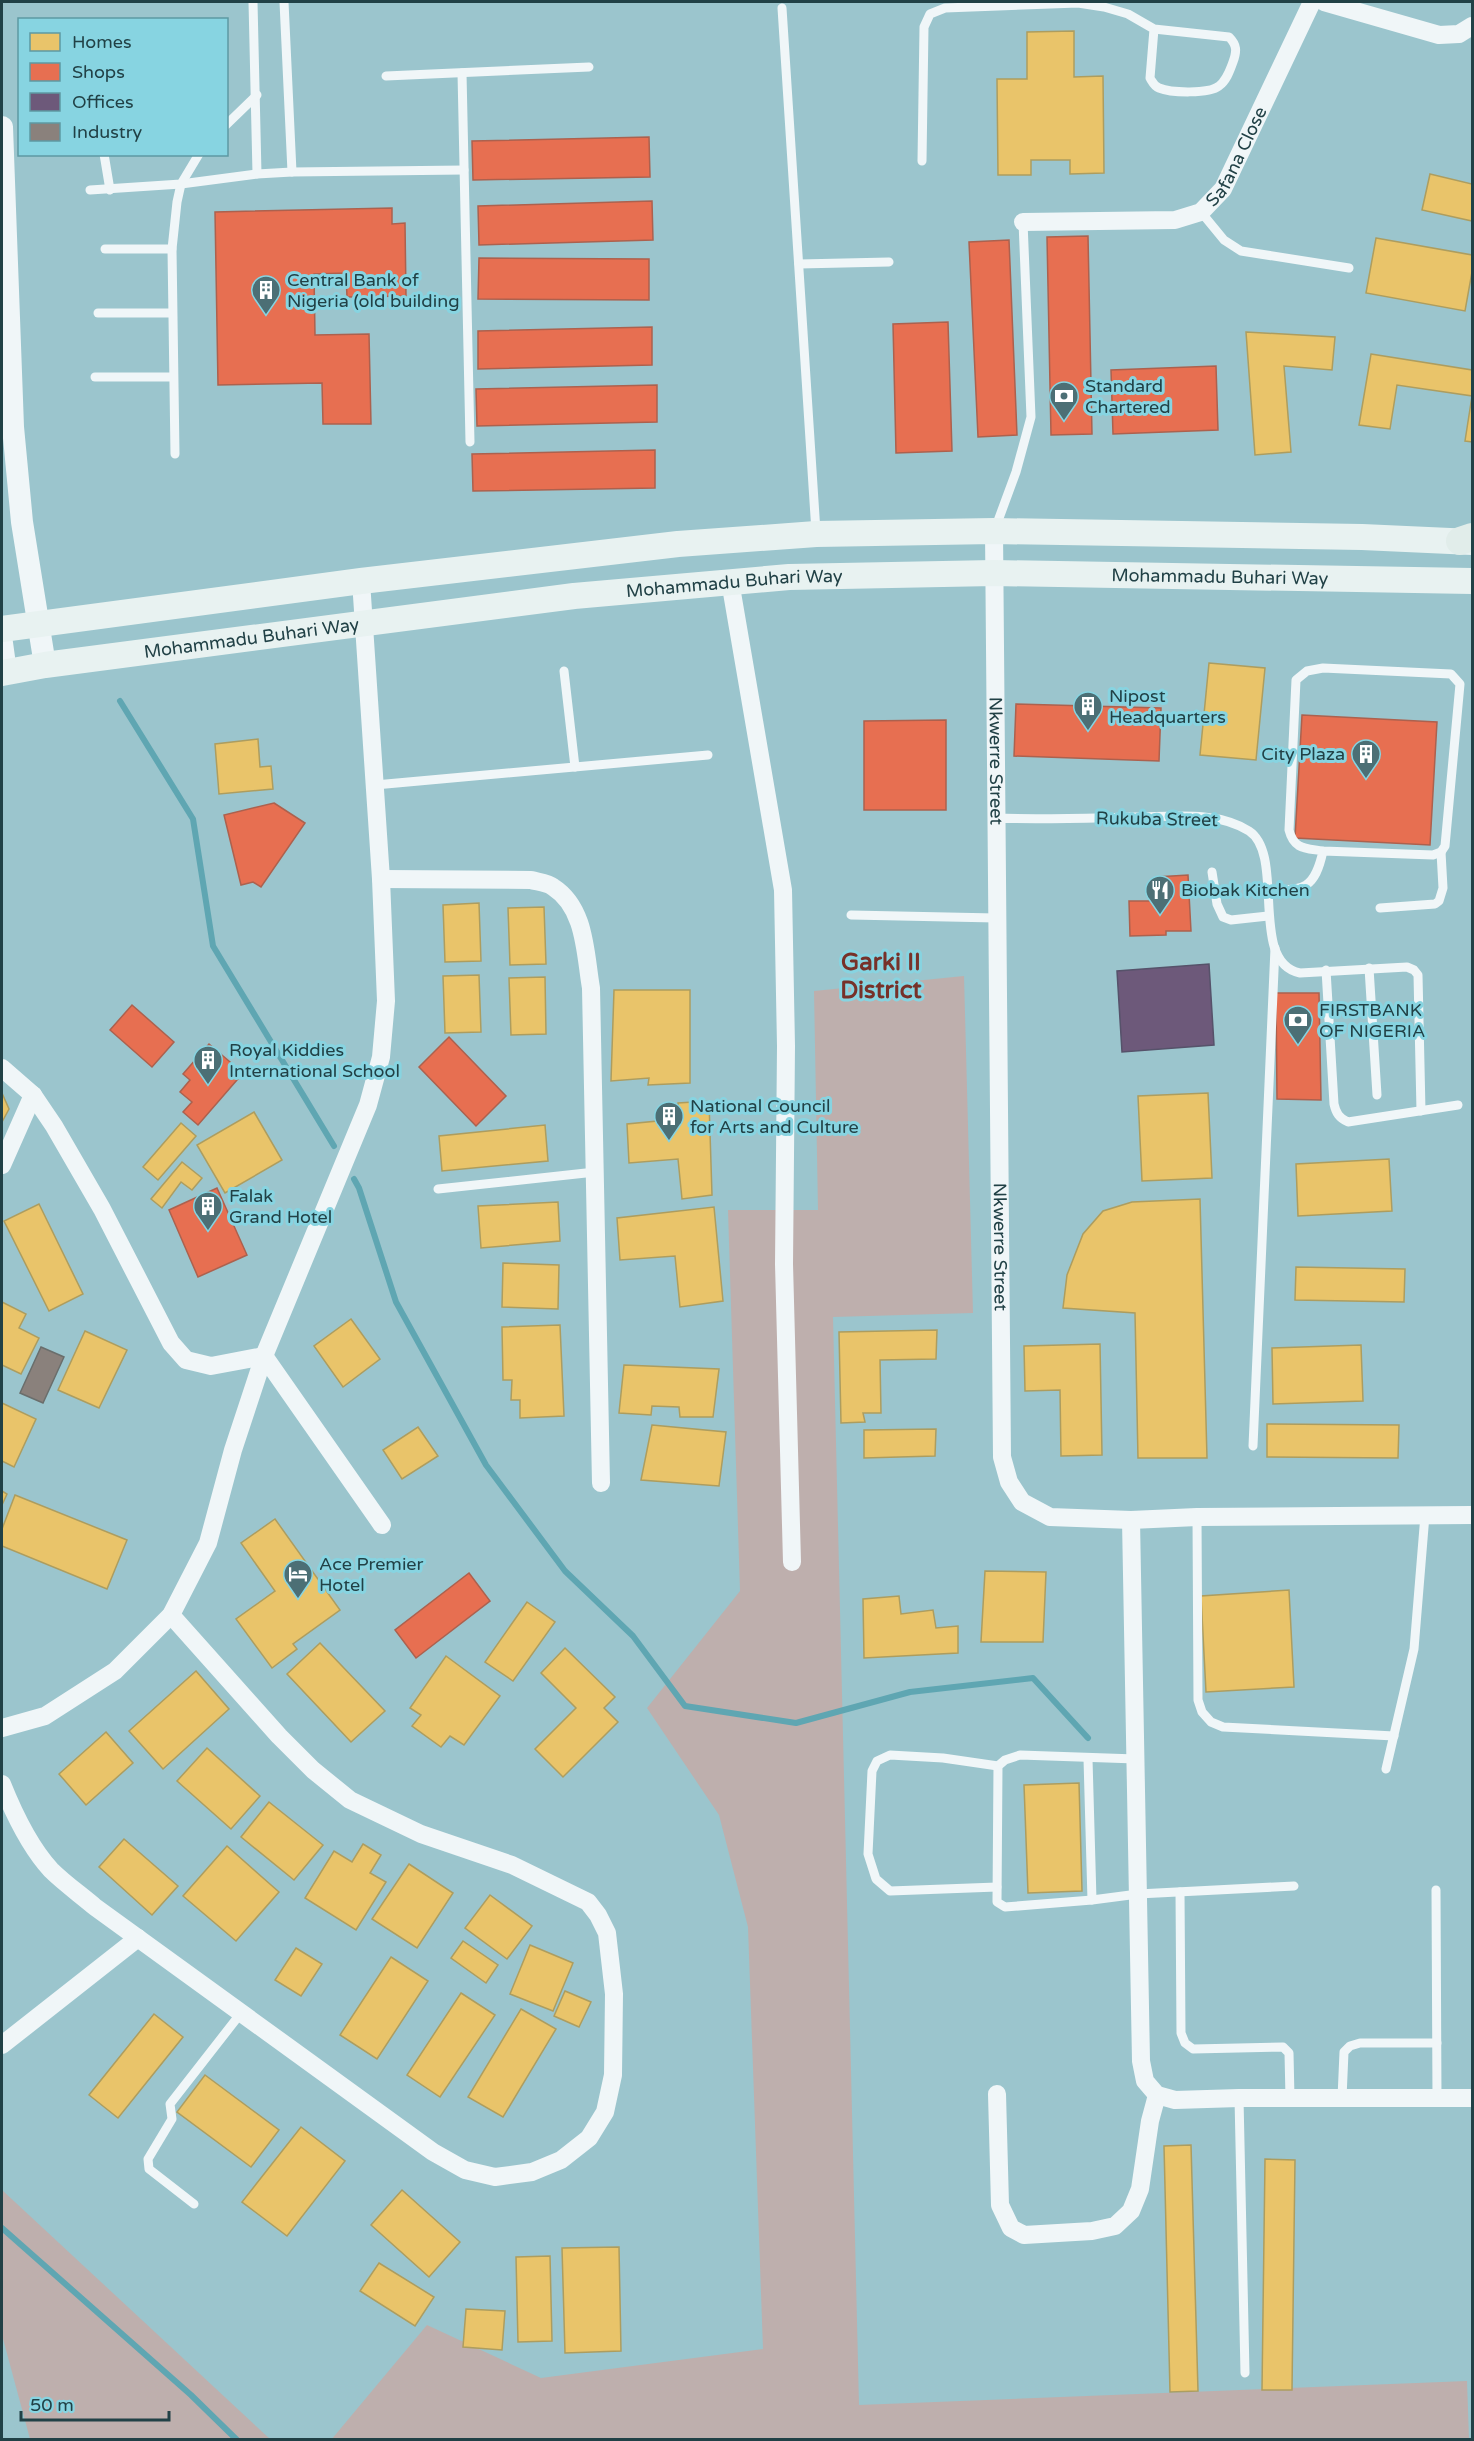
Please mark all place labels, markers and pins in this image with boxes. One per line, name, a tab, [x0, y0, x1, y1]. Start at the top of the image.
place label: Central Bank of Nigeria (old building	[287, 269, 460, 312]
building icon: Central Bank of Nigeria (old building	[250, 274, 282, 316]
place label: Standard Chartered	[1085, 375, 1171, 418]
bank icon: Standard Chartered	[1048, 380, 1080, 422]
place label: Nipost Headquarters	[1109, 685, 1226, 728]
building icon: Nipost Headquarters	[1072, 690, 1104, 732]
building icon: City Plaza	[1350, 738, 1382, 780]
place label: City Plaza	[1261, 743, 1345, 765]
restaurant icon: Biobak Kitchen	[1144, 874, 1176, 916]
place label: Biobak Kitchen	[1181, 879, 1310, 901]
place label: FIRSTBANK OF NIGERIA	[1319, 999, 1425, 1042]
bank icon: FIRSTBANK OF NIGERIA	[1282, 1004, 1314, 1046]
place label: Royal Kiddies International School	[229, 1039, 400, 1082]
building icon: Royal Kiddies International School	[192, 1044, 224, 1086]
place label: National Council for Arts and Culture	[690, 1095, 859, 1138]
building icon: National Council for Arts and Culture	[653, 1100, 685, 1142]
place label: Falak Grand Hotel	[229, 1185, 332, 1228]
building icon: Falak Grand Hotel	[192, 1190, 224, 1232]
place label: Ace Premier Hotel	[319, 1553, 424, 1596]
hotel icon: Ace Premier Hotel	[282, 1558, 314, 1600]

